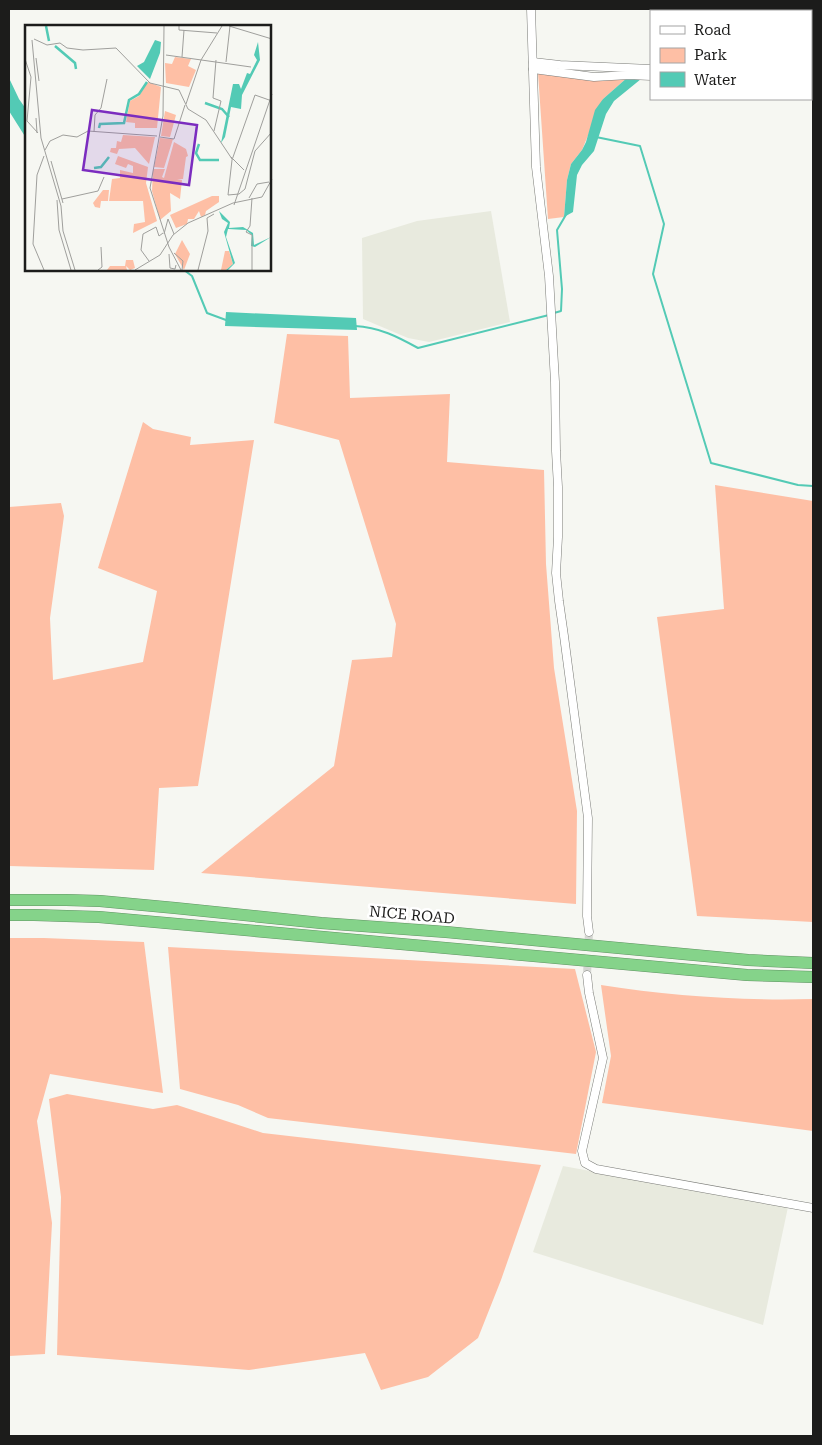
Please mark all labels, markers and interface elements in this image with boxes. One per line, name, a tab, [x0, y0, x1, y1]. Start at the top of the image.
legend	[650, 10, 812, 100]
text: Road	[694, 21, 731, 39]
inset map	[25, 25, 271, 271]
text: Park	[694, 46, 728, 64]
text: Water	[694, 71, 736, 89]
street label: NICE ROAD	[368, 902, 456, 928]

